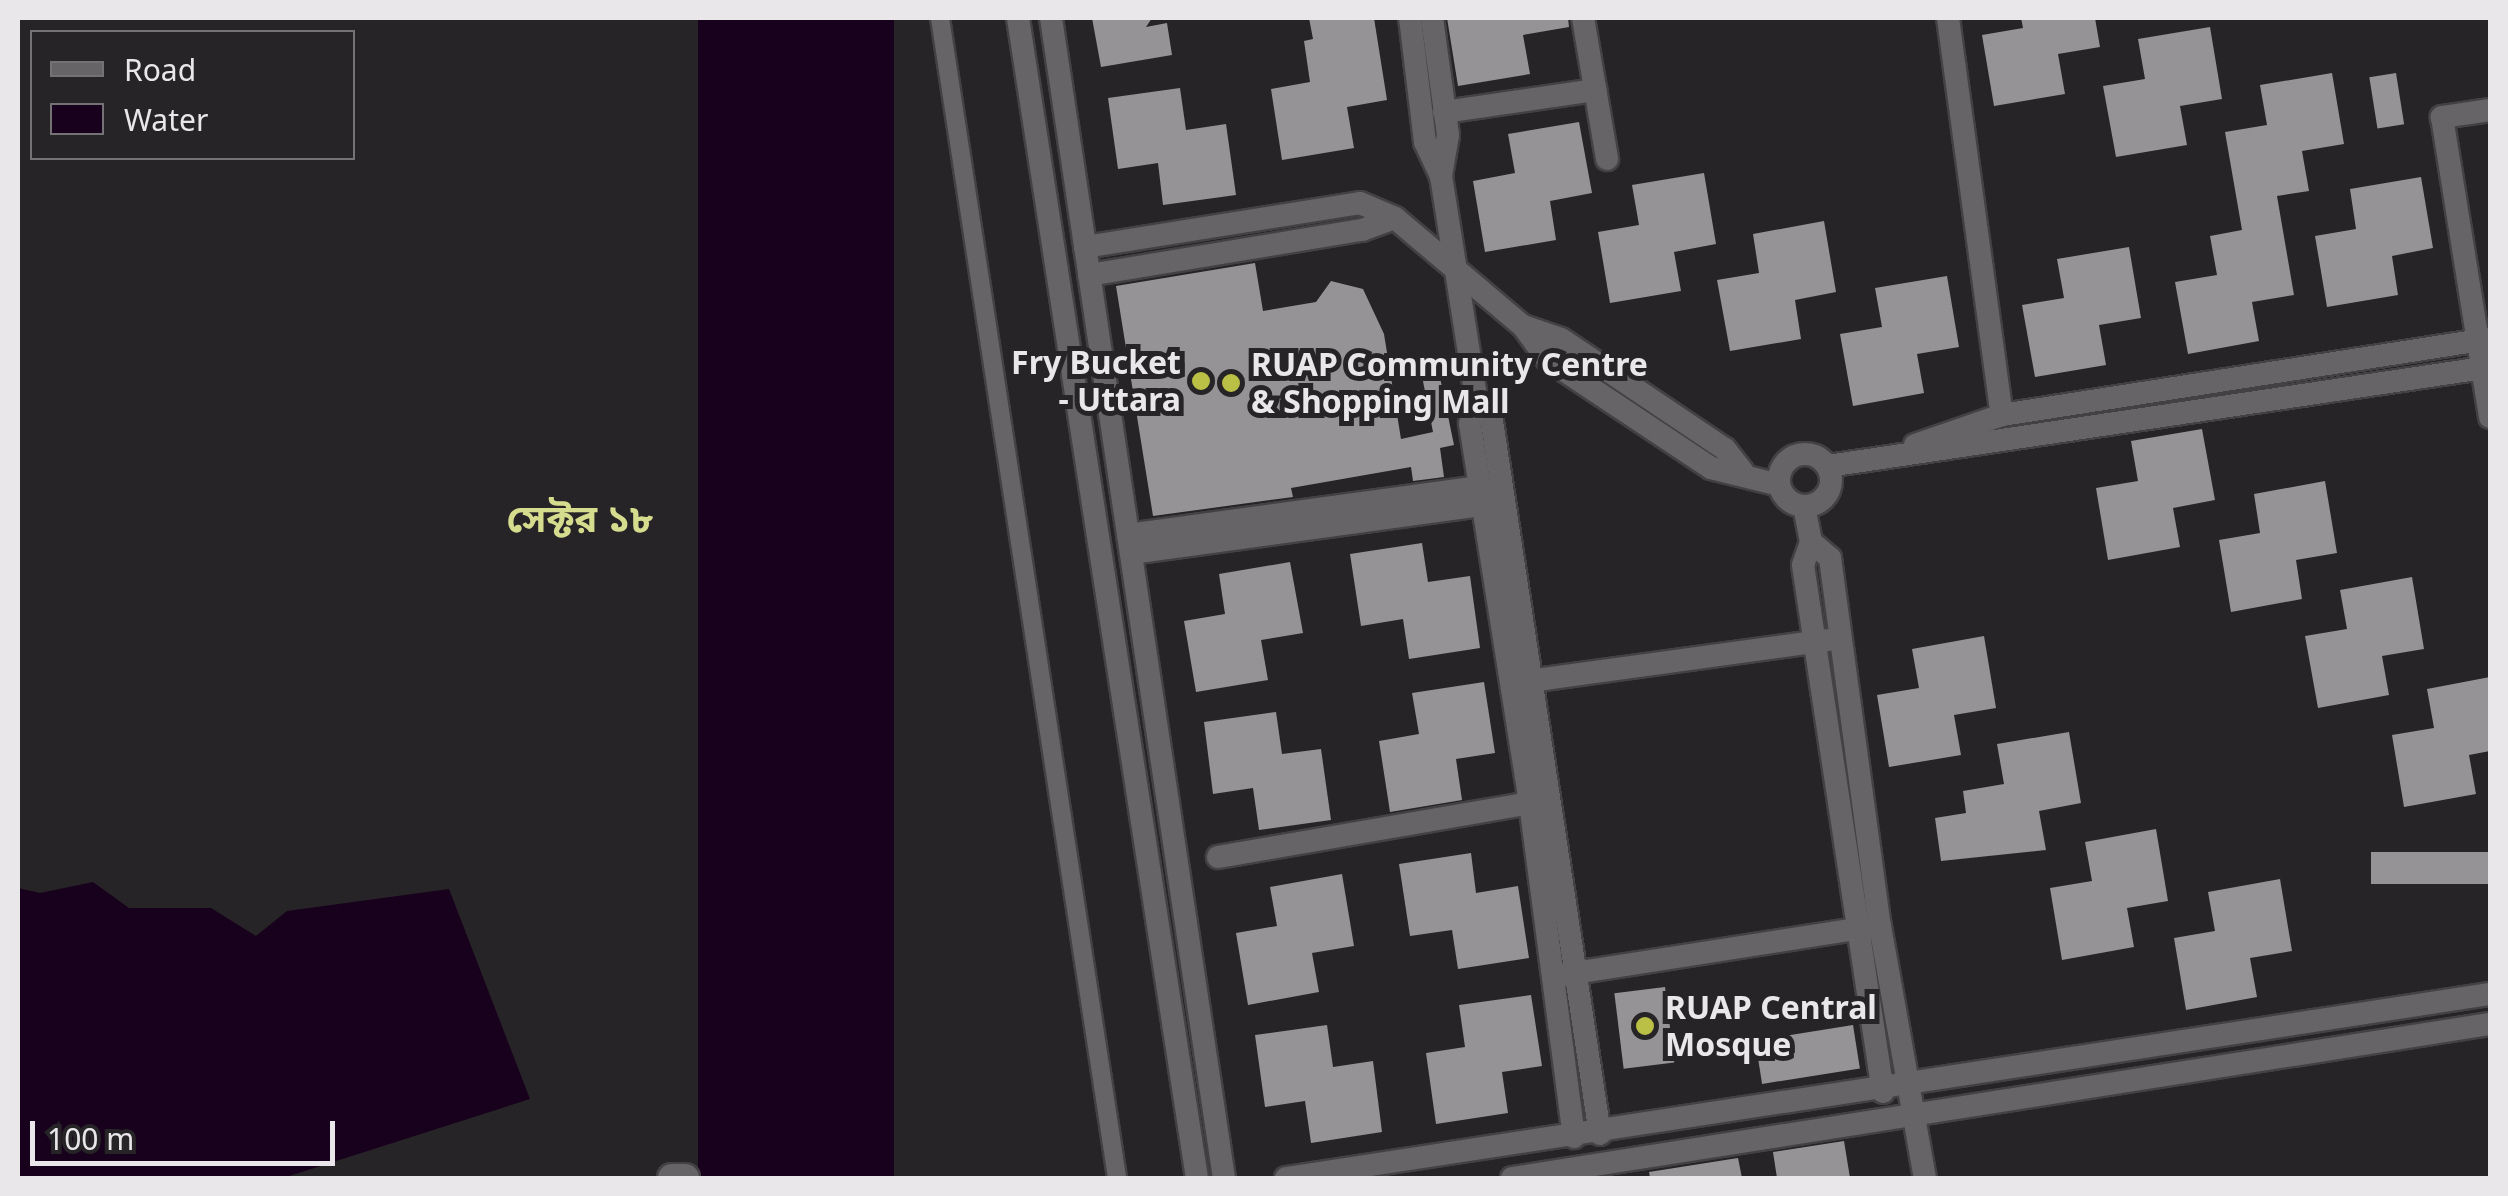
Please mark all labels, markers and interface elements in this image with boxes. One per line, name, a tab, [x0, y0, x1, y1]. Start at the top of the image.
legend	[30, 30, 355, 160]
text: Road	[124, 49, 196, 90]
text: Water	[124, 99, 208, 140]
place label: Fry Bucket - Uttara	[1011, 344, 1181, 419]
place label: RUAP Community Centre & Shopping Mall	[1251, 346, 1648, 421]
marker: Fry Bucket - Uttara	[1190, 370, 1212, 392]
marker: RUAP Community Centre & Shopping Mall	[1220, 372, 1242, 394]
district label: সেক্টর ১৮	[507, 495, 653, 541]
place label: RUAP Central Mosque	[1665, 989, 1877, 1064]
marker: RUAP Central Mosque	[1634, 1015, 1656, 1037]
scale bar	[35, 1101, 340, 1163]
text: 100 m	[47, 1118, 134, 1159]

